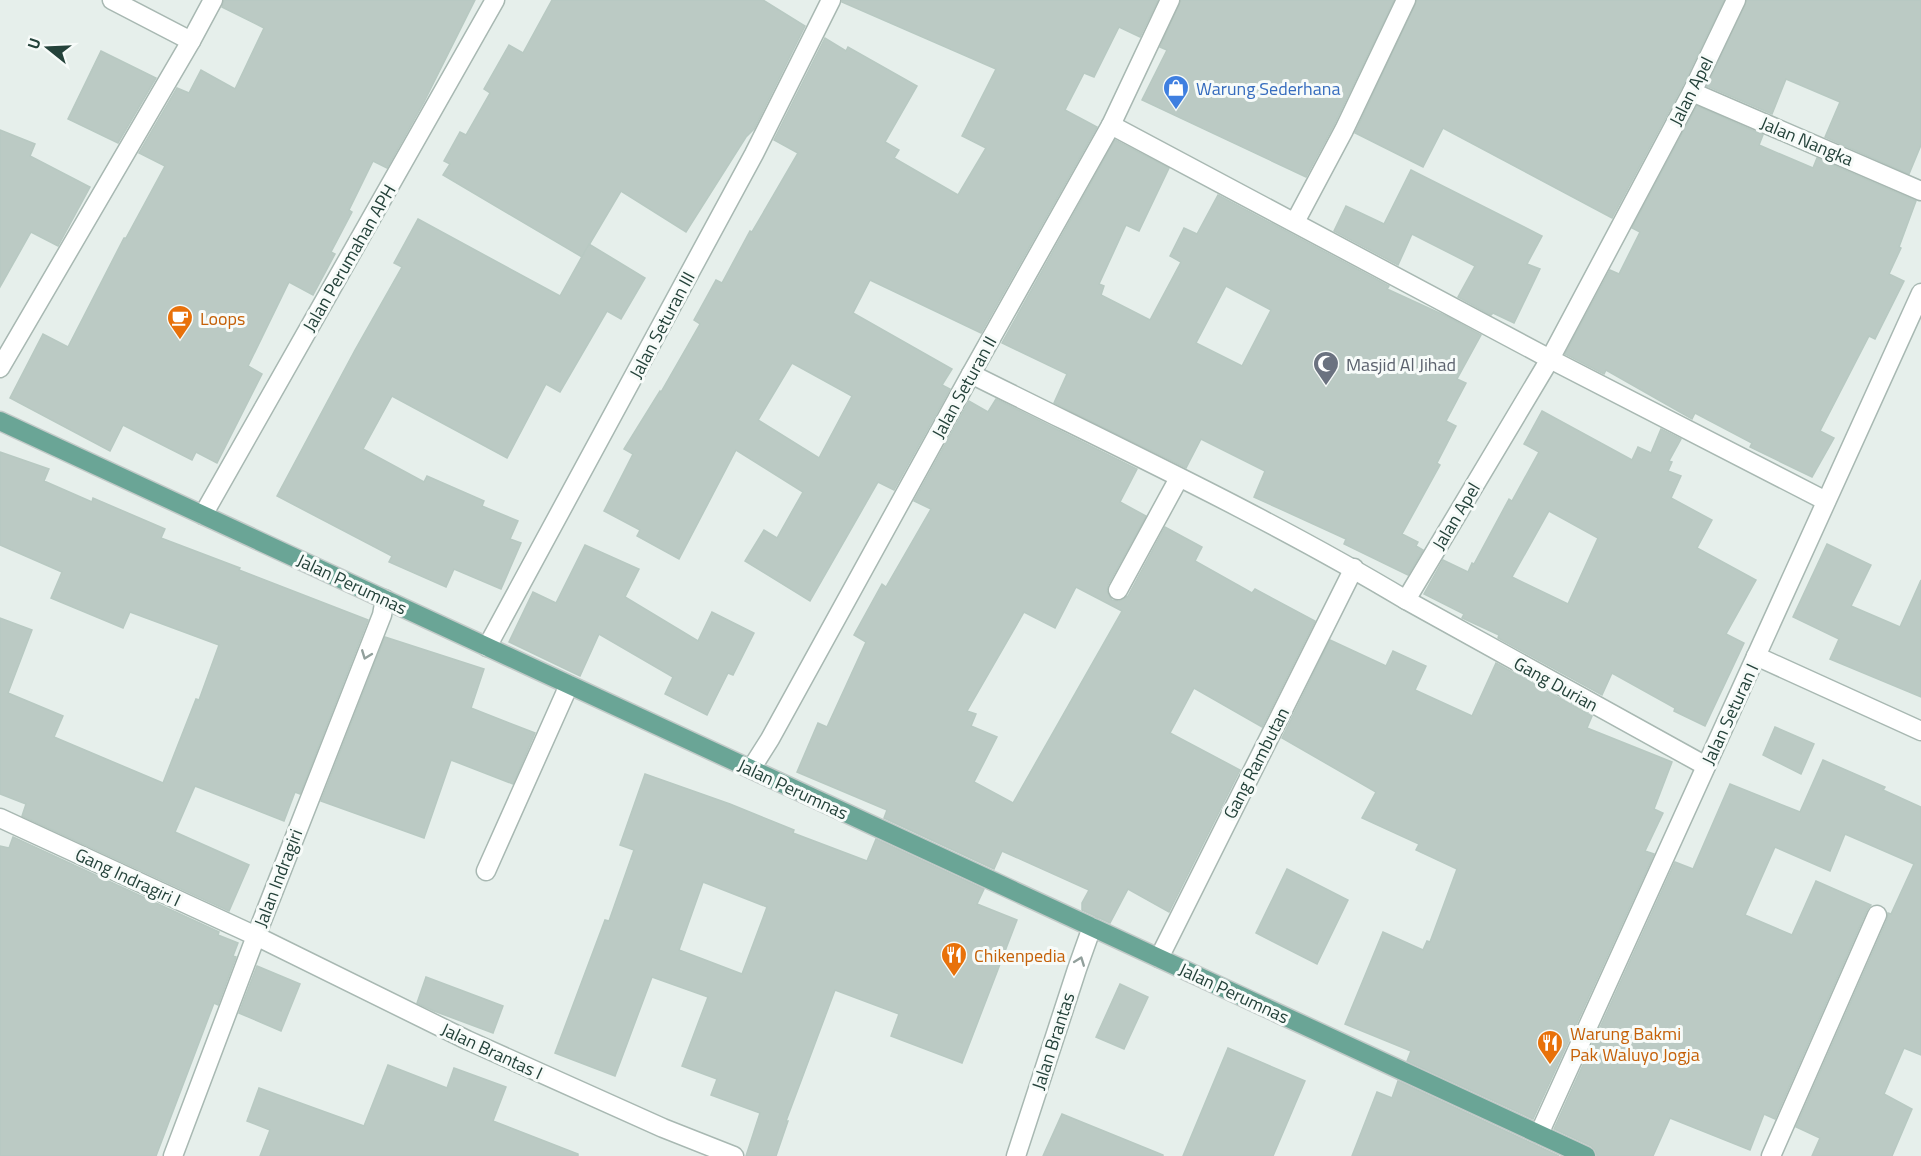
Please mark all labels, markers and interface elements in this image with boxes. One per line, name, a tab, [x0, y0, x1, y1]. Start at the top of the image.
north arrow	[18, 18, 78, 78]
text: U	[21, 35, 47, 52]
street label: Jalan Apel	[1662, 52, 1720, 130]
shop icon: Warung Sederhana	[1161, 73, 1191, 111]
place label: Warung Sederhana	[1196, 75, 1340, 102]
street label: Jalan Nangka	[1756, 109, 1858, 173]
street label: Jalan Perumahan APH	[296, 179, 402, 337]
street label: Jalan Seturan III	[622, 267, 702, 383]
cafe icon: Loops	[165, 303, 195, 341]
place label: Loops	[200, 305, 245, 332]
street label: Jalan Seturan II	[925, 331, 1003, 443]
mosque icon: Masjid Al Jihad	[1311, 349, 1341, 387]
place label: Masjid Al Jihad	[1346, 351, 1456, 378]
street label: Jalan Apel	[1425, 477, 1487, 555]
street label: Jalan Perumnas	[293, 547, 411, 621]
one-way arrow	[360, 649, 373, 659]
street label: Gang Durian	[1509, 650, 1603, 718]
street label: Jalan Seturan I	[1695, 659, 1765, 769]
street label: Gang Rambutan	[1216, 702, 1296, 824]
street label: Jalan Perumnas	[734, 752, 852, 826]
street label: Jalan Indragiri	[247, 825, 309, 931]
street label: Gang Indragiri I	[71, 841, 185, 913]
restaurant icon: Chikenpedia	[939, 940, 969, 978]
place label: Chikenpedia	[974, 942, 1066, 969]
one-way arrow	[1073, 956, 1085, 967]
street label: Jalan Perumnas	[1175, 956, 1293, 1030]
street label: Jalan Brantas	[1025, 989, 1081, 1093]
street label: Jalan Brantas I	[437, 1016, 547, 1086]
place label: Warung Bakmi Pak Waluyo Jogja	[1570, 1020, 1700, 1068]
restaurant icon: Warung Bakmi Pak Waluyo Jogja	[1535, 1028, 1565, 1066]

